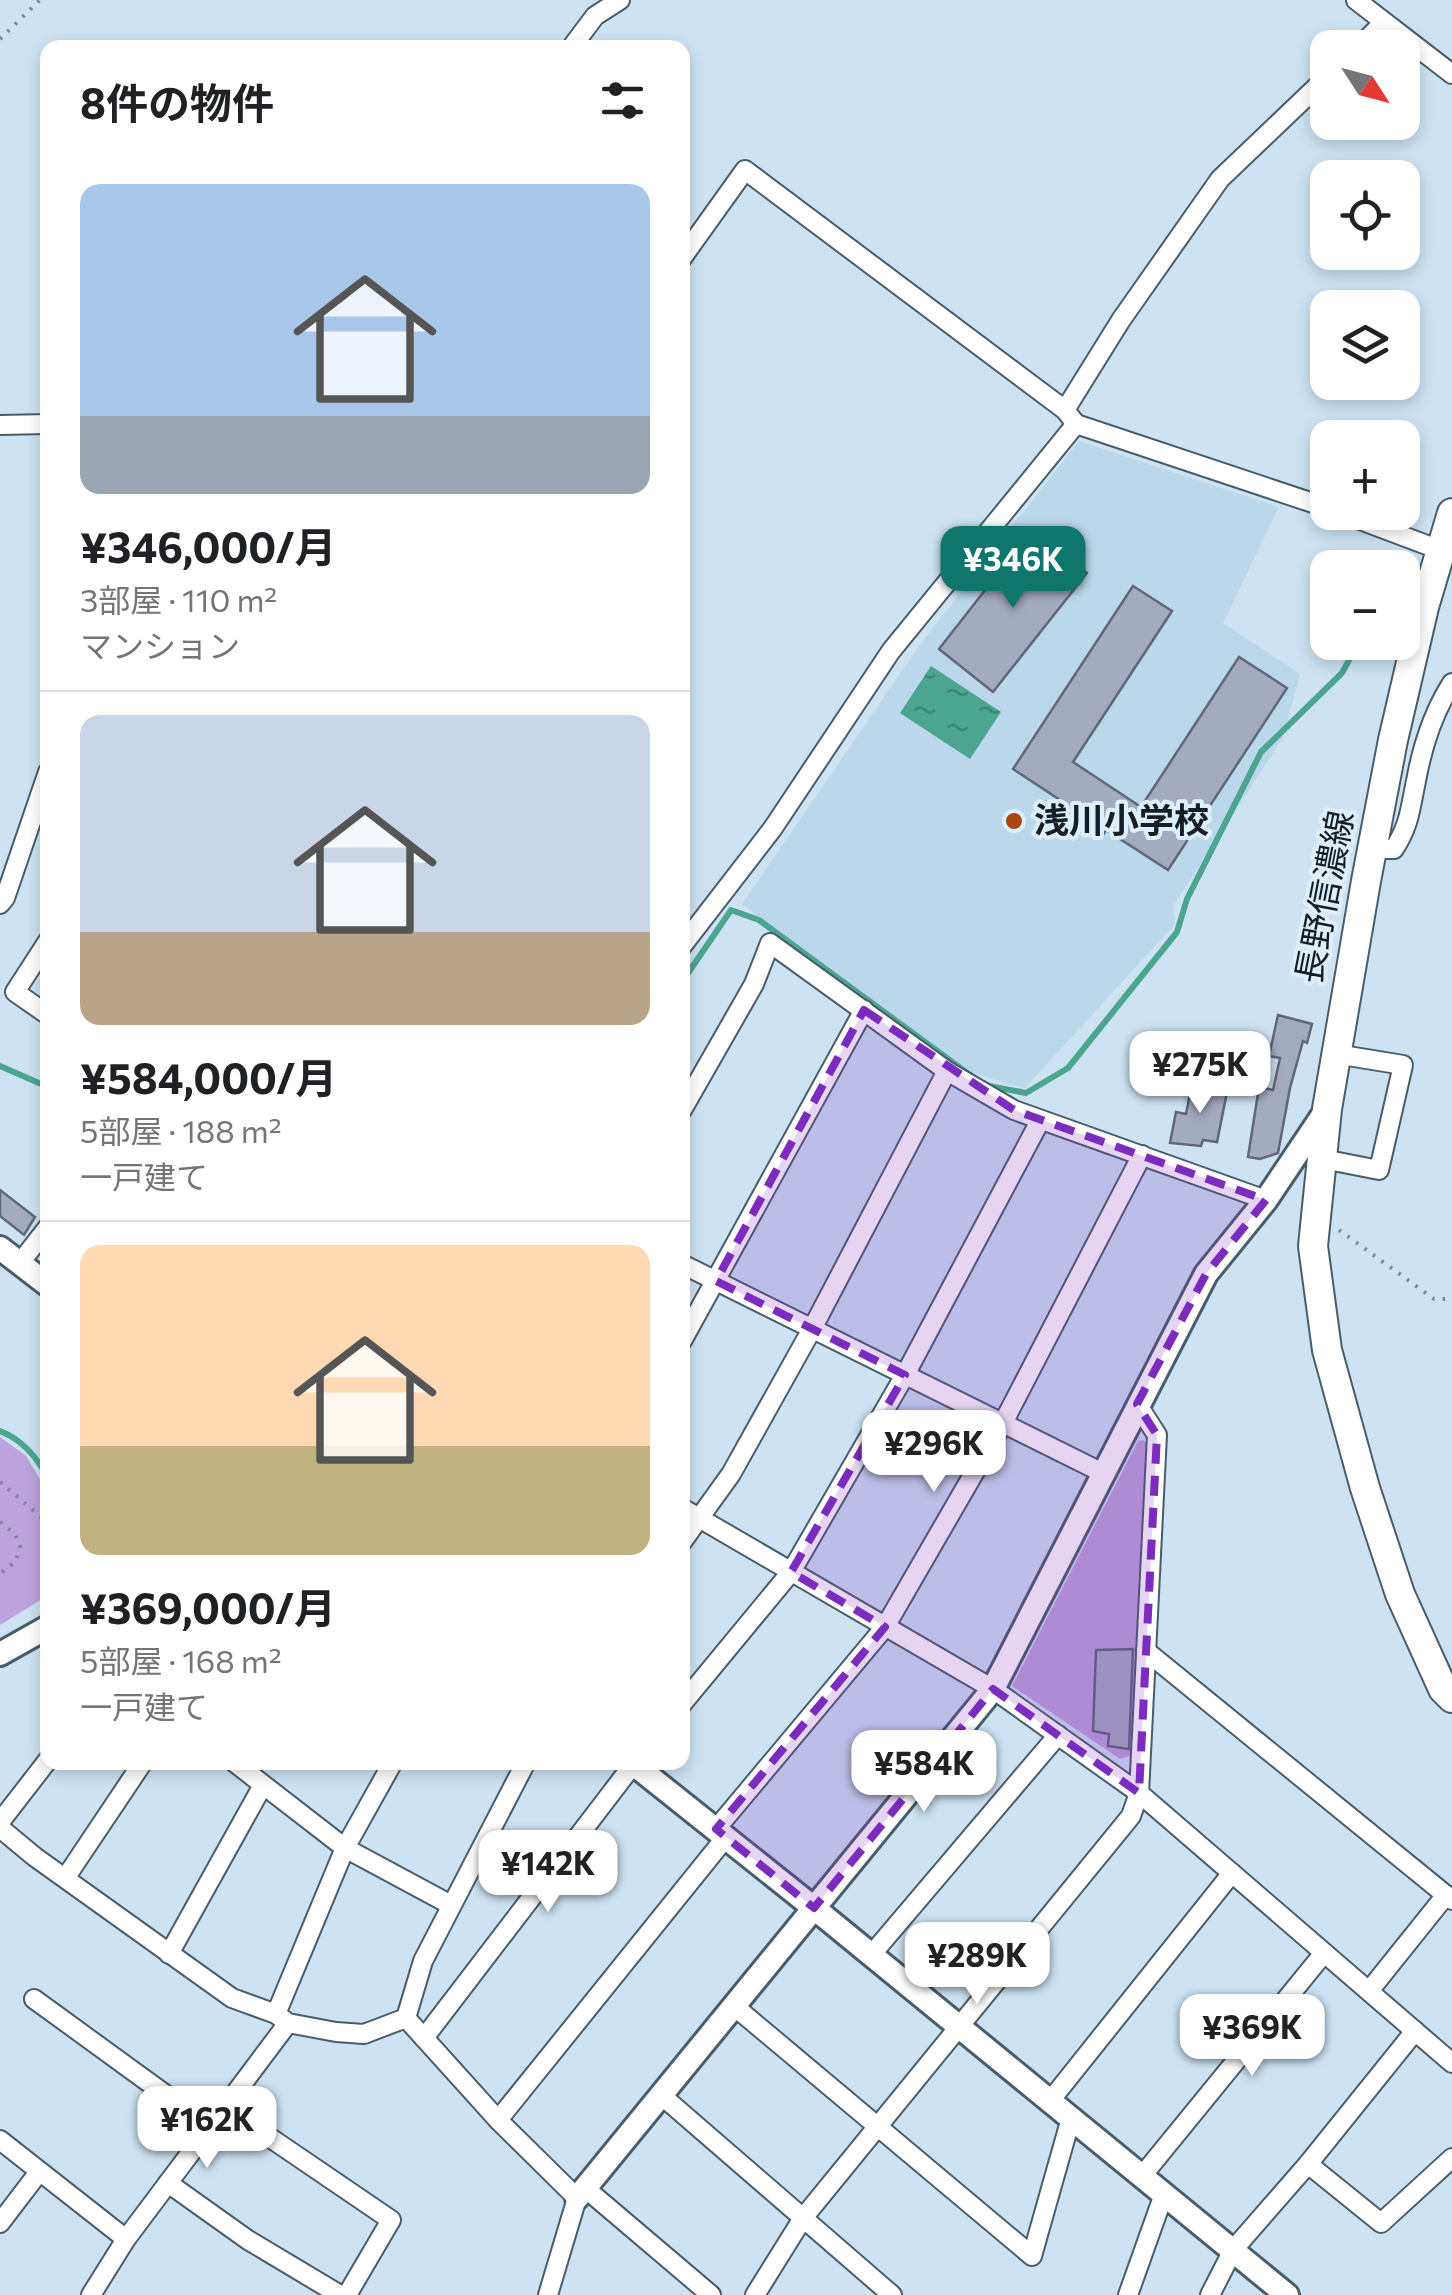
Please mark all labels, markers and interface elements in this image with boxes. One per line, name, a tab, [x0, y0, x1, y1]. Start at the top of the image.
north arrow	[1310, 30, 1420, 140]
map controls	[1310, 30, 1420, 660]
icon: filters	[595, 73, 650, 128]
text: 8件の物件	[80, 76, 274, 128]
button: locate	[1310, 160, 1420, 270]
icon: home	[275, 249, 455, 429]
button: layers	[1310, 290, 1420, 400]
button: +	[1310, 420, 1420, 530]
text: ¥346,000/月	[80, 520, 336, 572]
pin: ¥346K	[943, 526, 1083, 611]
text: ¥346K	[963, 538, 1063, 578]
button: −	[1310, 550, 1420, 660]
text: 3部屋 · 110 m²	[80, 579, 277, 619]
text: マンション	[80, 625, 240, 665]
icon: home	[275, 780, 455, 960]
place label: 浅川小学校	[1034, 797, 1209, 840]
street label: 長野信濃線	[1285, 807, 1360, 987]
marker: 浅川小学校	[1003, 810, 1025, 832]
pin: ¥275K	[1130, 1031, 1270, 1116]
text: ¥275K	[1151, 1043, 1249, 1083]
text: ¥584,000/月	[80, 1051, 337, 1103]
text: 5部屋 · 188 m²	[80, 1110, 282, 1150]
text: 一戸建て	[80, 1156, 208, 1196]
icon: home	[275, 1310, 455, 1490]
pin: ¥296K	[864, 1410, 1004, 1495]
text: ¥296K	[884, 1422, 984, 1462]
text: ¥369,000/月	[80, 1581, 336, 1633]
text: 5部屋 · 168 m²	[80, 1640, 282, 1680]
text: 一戸建て	[80, 1686, 208, 1726]
pin: ¥584K	[854, 1730, 994, 1815]
text: ¥584K	[873, 1742, 975, 1782]
pin: ¥142K	[478, 1830, 618, 1915]
text: ¥142K	[501, 1842, 595, 1882]
pin: ¥289K	[907, 1922, 1047, 2007]
text: ¥289K	[927, 1934, 1027, 1974]
pin: ¥369K	[1182, 1994, 1322, 2079]
text: ¥369K	[1202, 2006, 1302, 2046]
pin: ¥162K	[137, 2086, 277, 2171]
text: ¥162K	[159, 2098, 255, 2138]

